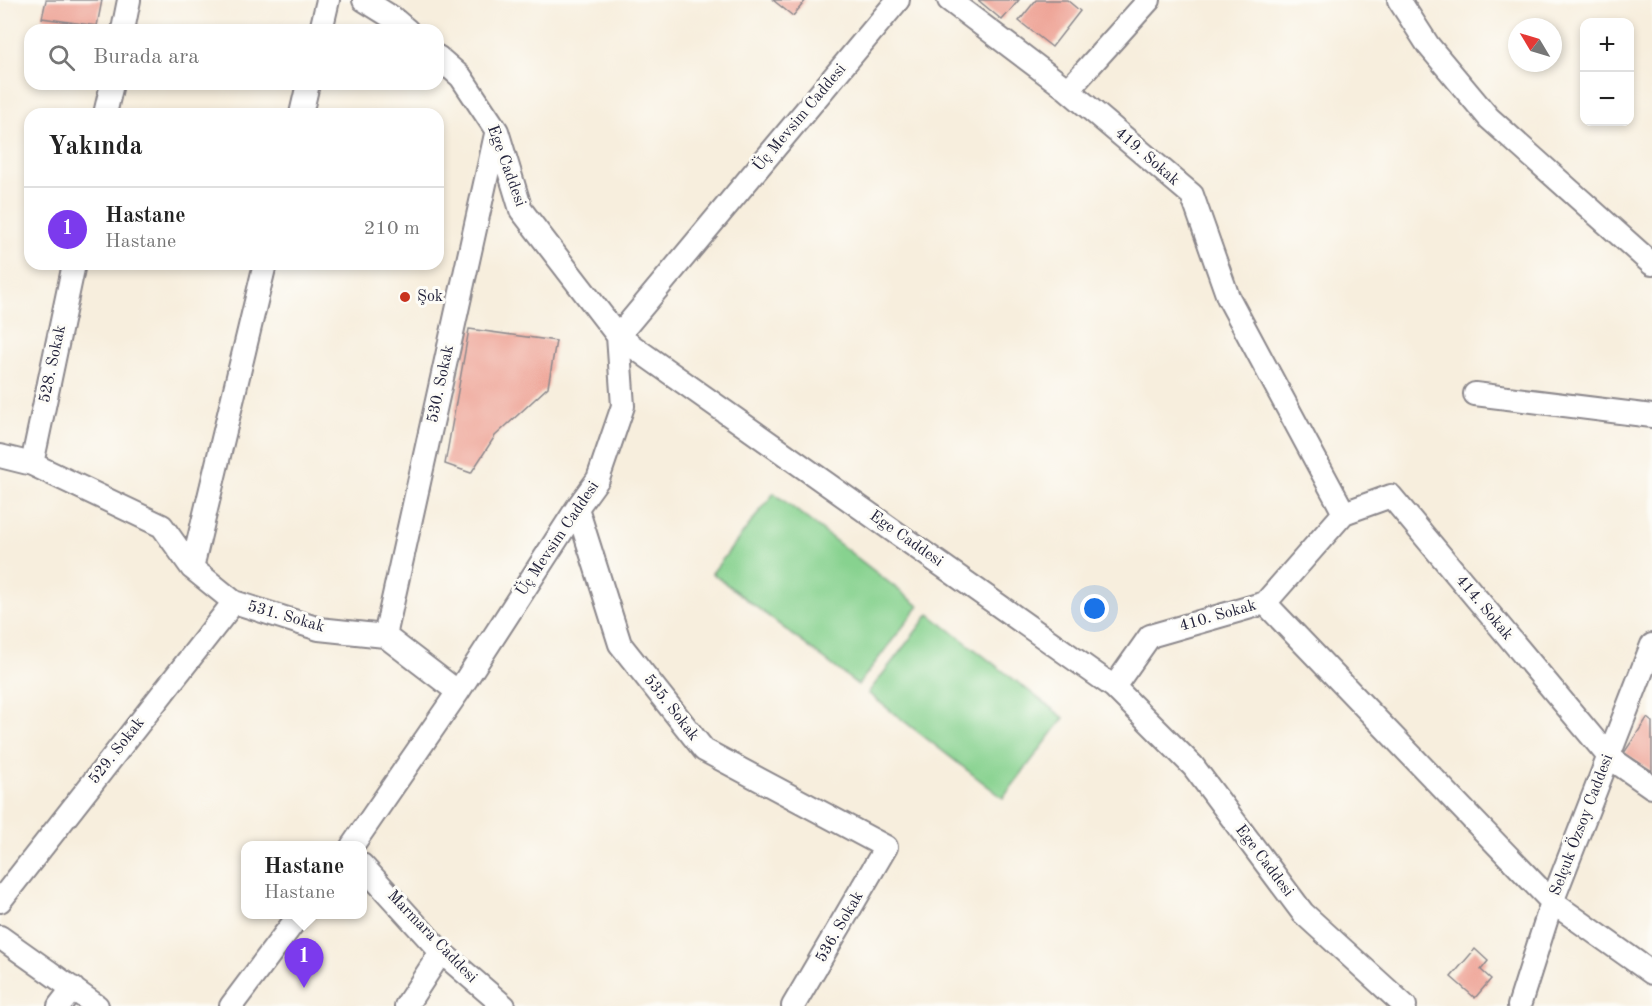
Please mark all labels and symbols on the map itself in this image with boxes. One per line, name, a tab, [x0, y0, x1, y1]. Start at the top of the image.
north arrow	[1508, 18, 1562, 72]
street label: Üç Mevsim Caddesi	[747, 59, 849, 175]
street label: Ege Caddesi	[484, 123, 528, 209]
street label: 419. Sokak	[1112, 125, 1182, 189]
place label: Şok	[417, 289, 443, 305]
marker: Şok	[398, 290, 412, 304]
street label: 528. Sokak	[37, 324, 69, 404]
street label: 530. Sokak	[425, 344, 457, 424]
street label: Üç Mevsim Caddesi	[510, 476, 602, 599]
street label: Ege Caddesi	[866, 508, 946, 570]
street label: 414. Sokak	[1452, 573, 1516, 643]
your location	[1080, 594, 1109, 623]
street label: 410. Sokak	[1178, 597, 1258, 635]
street label: 531. Sokak	[246, 598, 326, 636]
street label: 535. Sokak	[640, 672, 702, 744]
street label: 529. Sokak	[86, 715, 148, 787]
street label: Selçuk Özsoy Caddesi	[1544, 751, 1616, 898]
street label: Ege Caddesi	[1232, 822, 1296, 900]
street label: Marmara Caddesi	[384, 888, 480, 986]
street label: 536. Sokak	[813, 889, 867, 965]
pin: 1	[284, 938, 324, 988]

